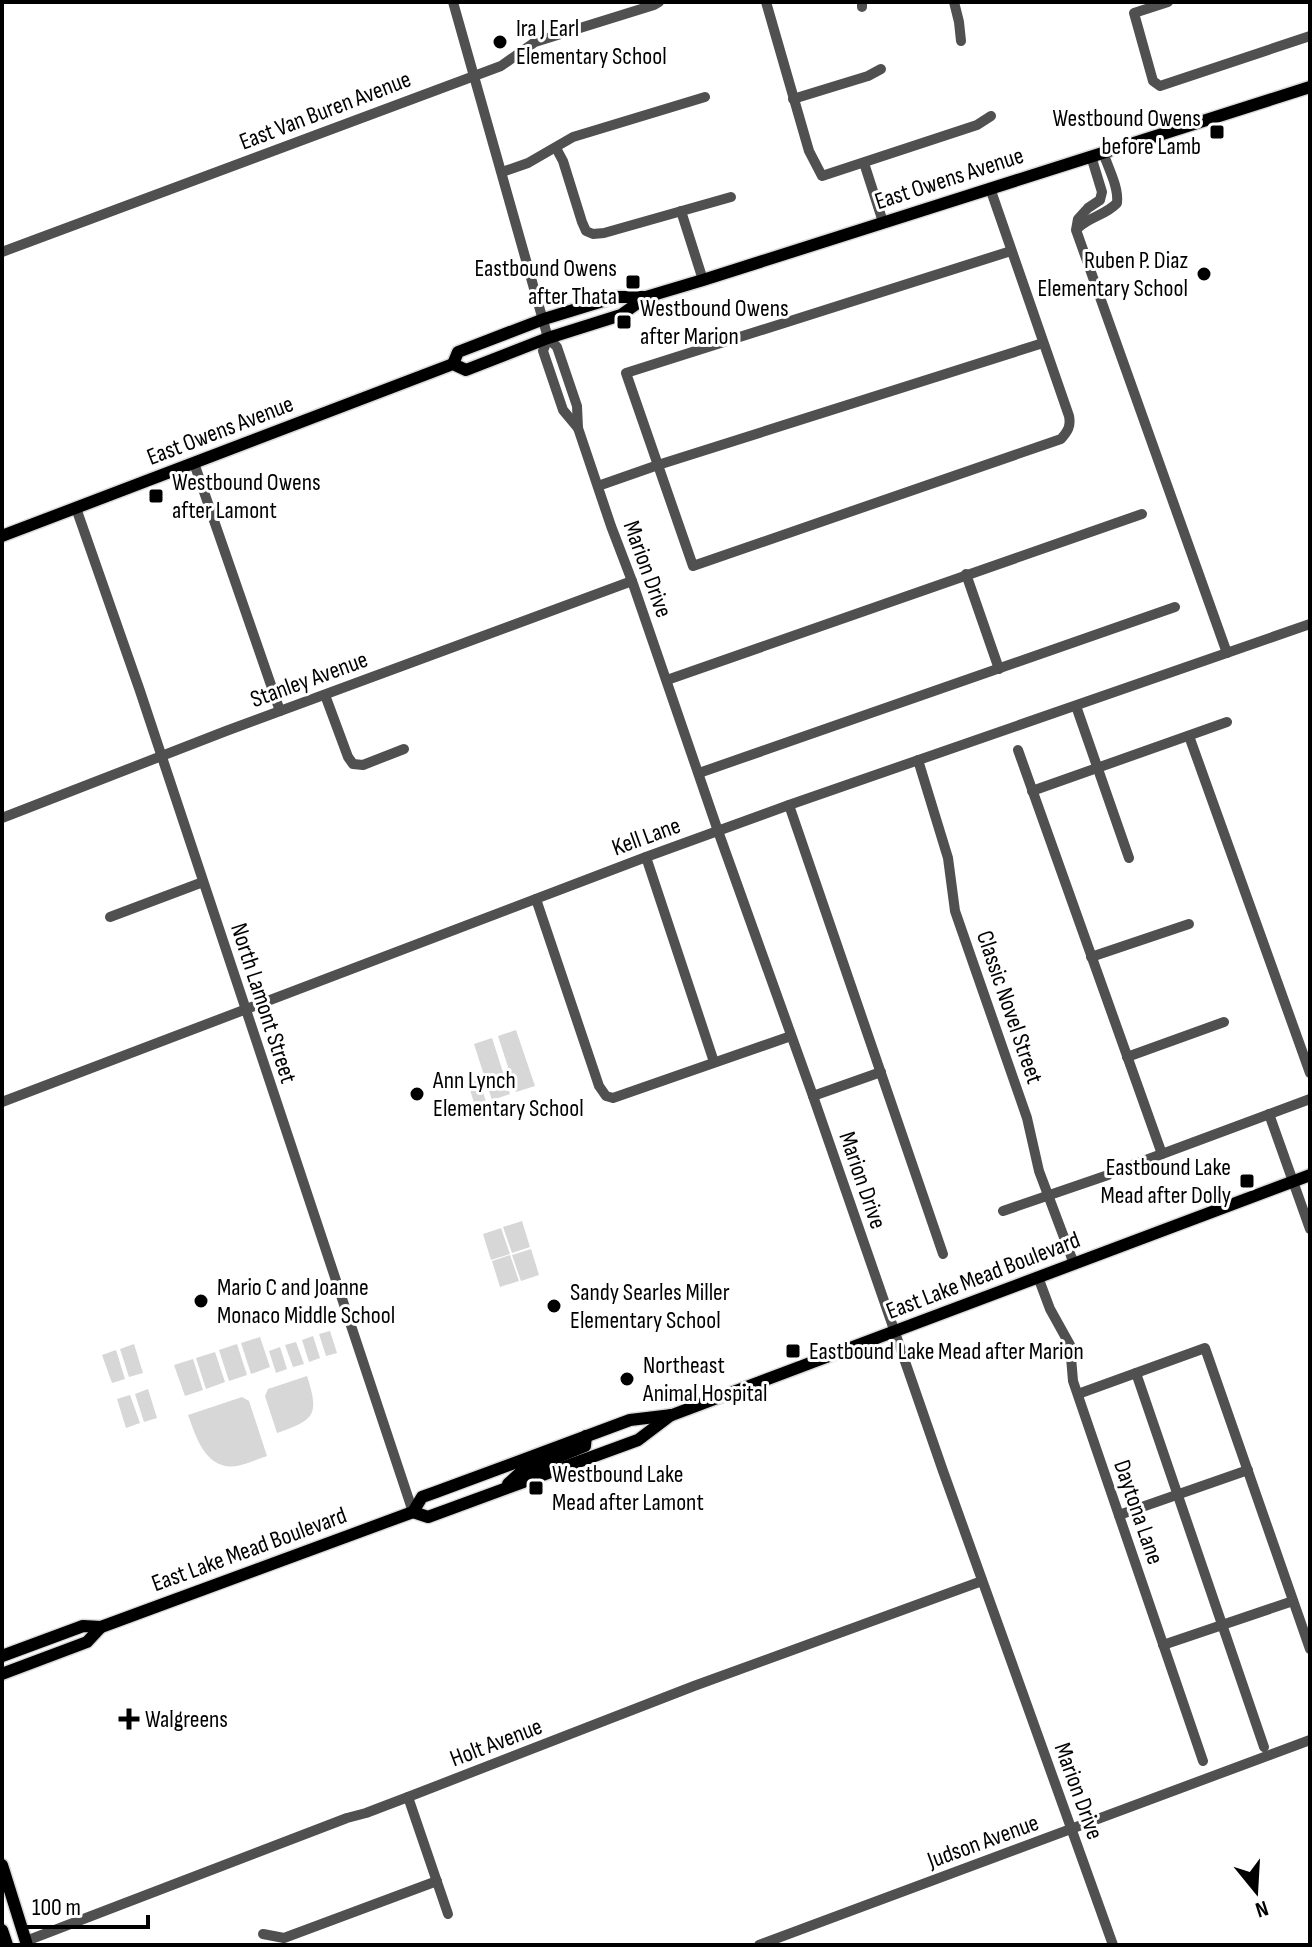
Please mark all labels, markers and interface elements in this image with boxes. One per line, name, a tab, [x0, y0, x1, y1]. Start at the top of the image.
place label: Ira J Earl Elementary School	[516, 14, 667, 71]
marker: Ira J Earl Elementary School	[491, 33, 509, 51]
street label: East Van Buren Avenue	[235, 64, 415, 157]
place label: Westbound Owens before Lamb	[1052, 104, 1201, 161]
marker: Westbound Owens before Lamb	[1208, 123, 1226, 141]
street label: East Owens Avenue	[871, 141, 1027, 216]
place label: Ruben P. Diaz Elementary School	[1037, 246, 1188, 303]
place label: Eastbound Owens after Thata	[475, 254, 617, 311]
marker: Ruben P. Diaz Elementary School	[1195, 265, 1213, 283]
marker: Eastbound Owens after Thata	[624, 273, 642, 291]
place label: Westbound Owens after Marion	[640, 294, 789, 351]
marker: Westbound Owens after Marion	[615, 313, 633, 331]
street label: East Owens Avenue	[143, 389, 298, 472]
place label: Westbound Owens after Lamont	[172, 468, 321, 525]
marker: Westbound Owens after Lamont	[147, 487, 165, 505]
street label: Marion Drive	[617, 517, 678, 621]
street label: Stanley Avenue	[247, 645, 372, 714]
street label: Kell Lane	[608, 811, 684, 862]
street label: North Lamont Street	[224, 919, 303, 1087]
street label: Classic Novel Street	[970, 927, 1049, 1087]
place label: Ann Lynch Elementary School	[432, 1066, 584, 1123]
marker: Ann Lynch Elementary School	[408, 1085, 426, 1103]
street label: Marion Drive	[832, 1128, 893, 1233]
place label: Eastbound Lake Mead after Dolly	[1100, 1153, 1231, 1210]
marker: Eastbound Lake Mead after Dolly	[1238, 1172, 1256, 1190]
street label: East Lake Mead Boulevard	[882, 1225, 1084, 1326]
place label: Mario C and Joanne Monaco Middle School	[217, 1273, 395, 1330]
place label: Sandy Searles Miller Elementary School	[570, 1278, 730, 1335]
marker: Mario C and Joanne Monaco Middle School	[192, 1292, 210, 1310]
marker: Sandy Searles Miller Elementary School	[545, 1297, 563, 1315]
place label: Eastbound Lake Mead after Marion	[809, 1337, 1084, 1366]
marker: Eastbound Lake Mead after Marion	[784, 1342, 802, 1360]
place label: Northeast Animal Hospital	[642, 1351, 767, 1408]
marker: Northeast Animal Hospital	[618, 1370, 636, 1388]
street label: Daytona Lane	[1107, 1456, 1170, 1568]
place label: Westbound Lake Mead after Lamont	[552, 1460, 704, 1517]
marker: Westbound Lake Mead after Lamont	[527, 1479, 545, 1497]
street label: East Lake Mead Boulevard	[148, 1501, 351, 1598]
place label: Walgreens	[145, 1705, 228, 1734]
marker: Walgreens	[120, 1710, 138, 1728]
street label: Holt Avenue	[446, 1712, 546, 1773]
street label: Marion Drive	[1048, 1739, 1109, 1843]
street label: Judson Avenue	[923, 1808, 1043, 1875]
north arrow	[1216, 1851, 1296, 1931]
scale bar	[20, 1879, 148, 1929]
text: 100 m	[32, 1893, 81, 1922]
text: N	[1252, 1894, 1271, 1923]

